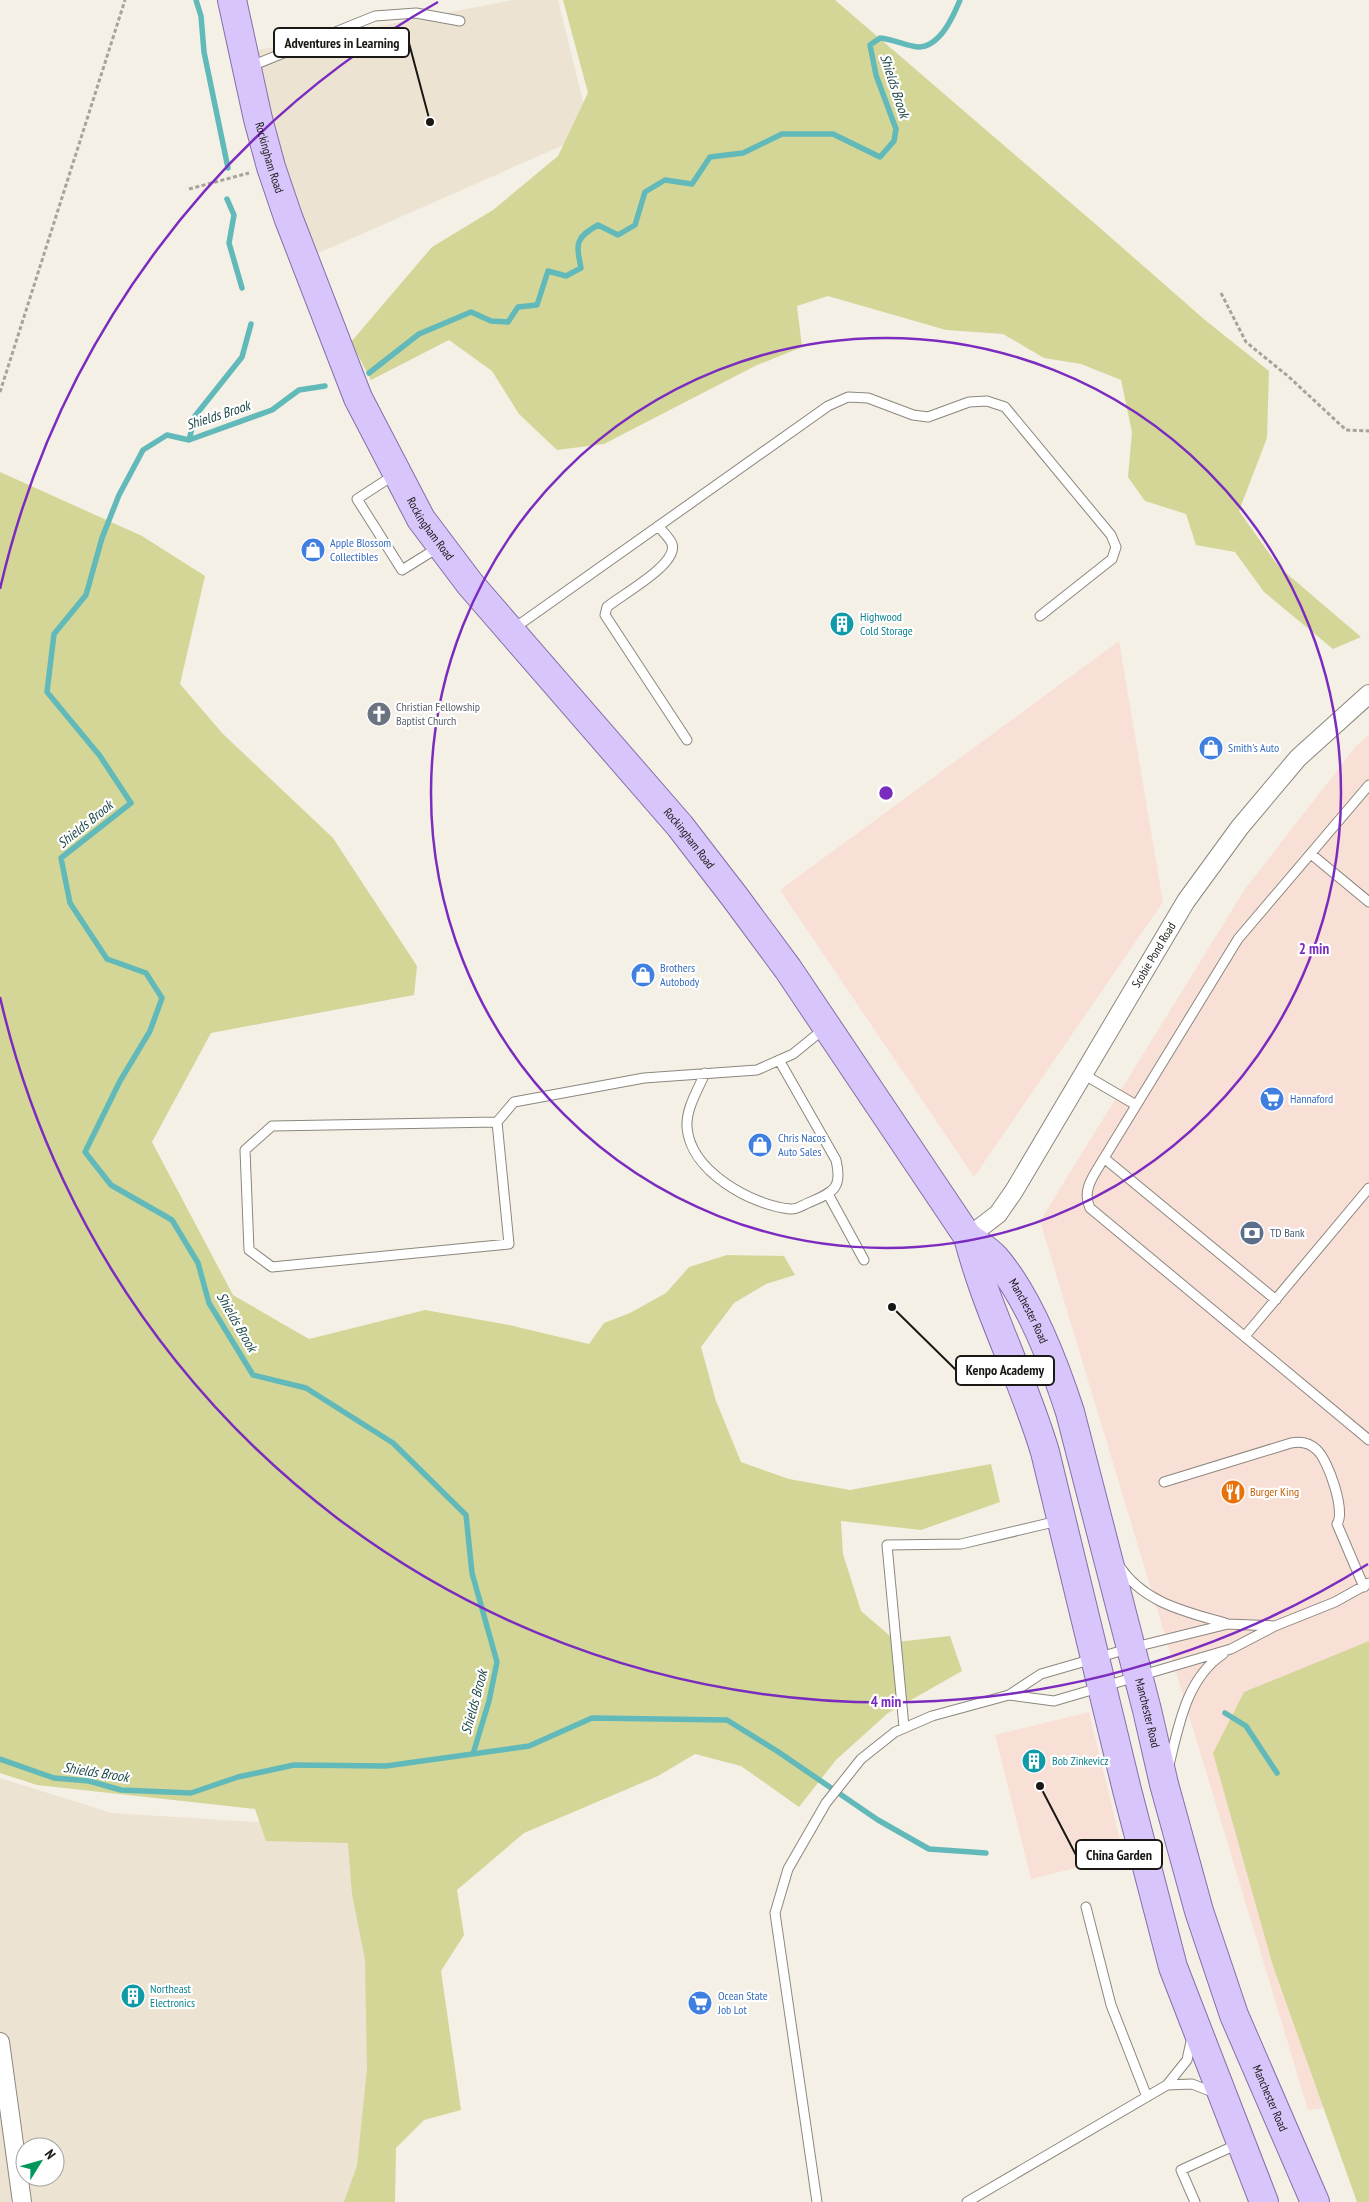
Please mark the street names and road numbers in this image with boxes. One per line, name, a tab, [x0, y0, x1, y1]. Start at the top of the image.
street label: Rockingham Road	[252, 120, 287, 195]
street label: Rockingham Road	[404, 494, 457, 563]
street label: Rockingham Road	[661, 805, 718, 872]
street label: Scobie Pond Road	[1128, 919, 1179, 990]
street label: Manchester Road	[1006, 1276, 1052, 1346]
street label: Manchester Road	[1132, 1677, 1163, 1749]
street label: Manchester Road	[1249, 2062, 1291, 2133]

